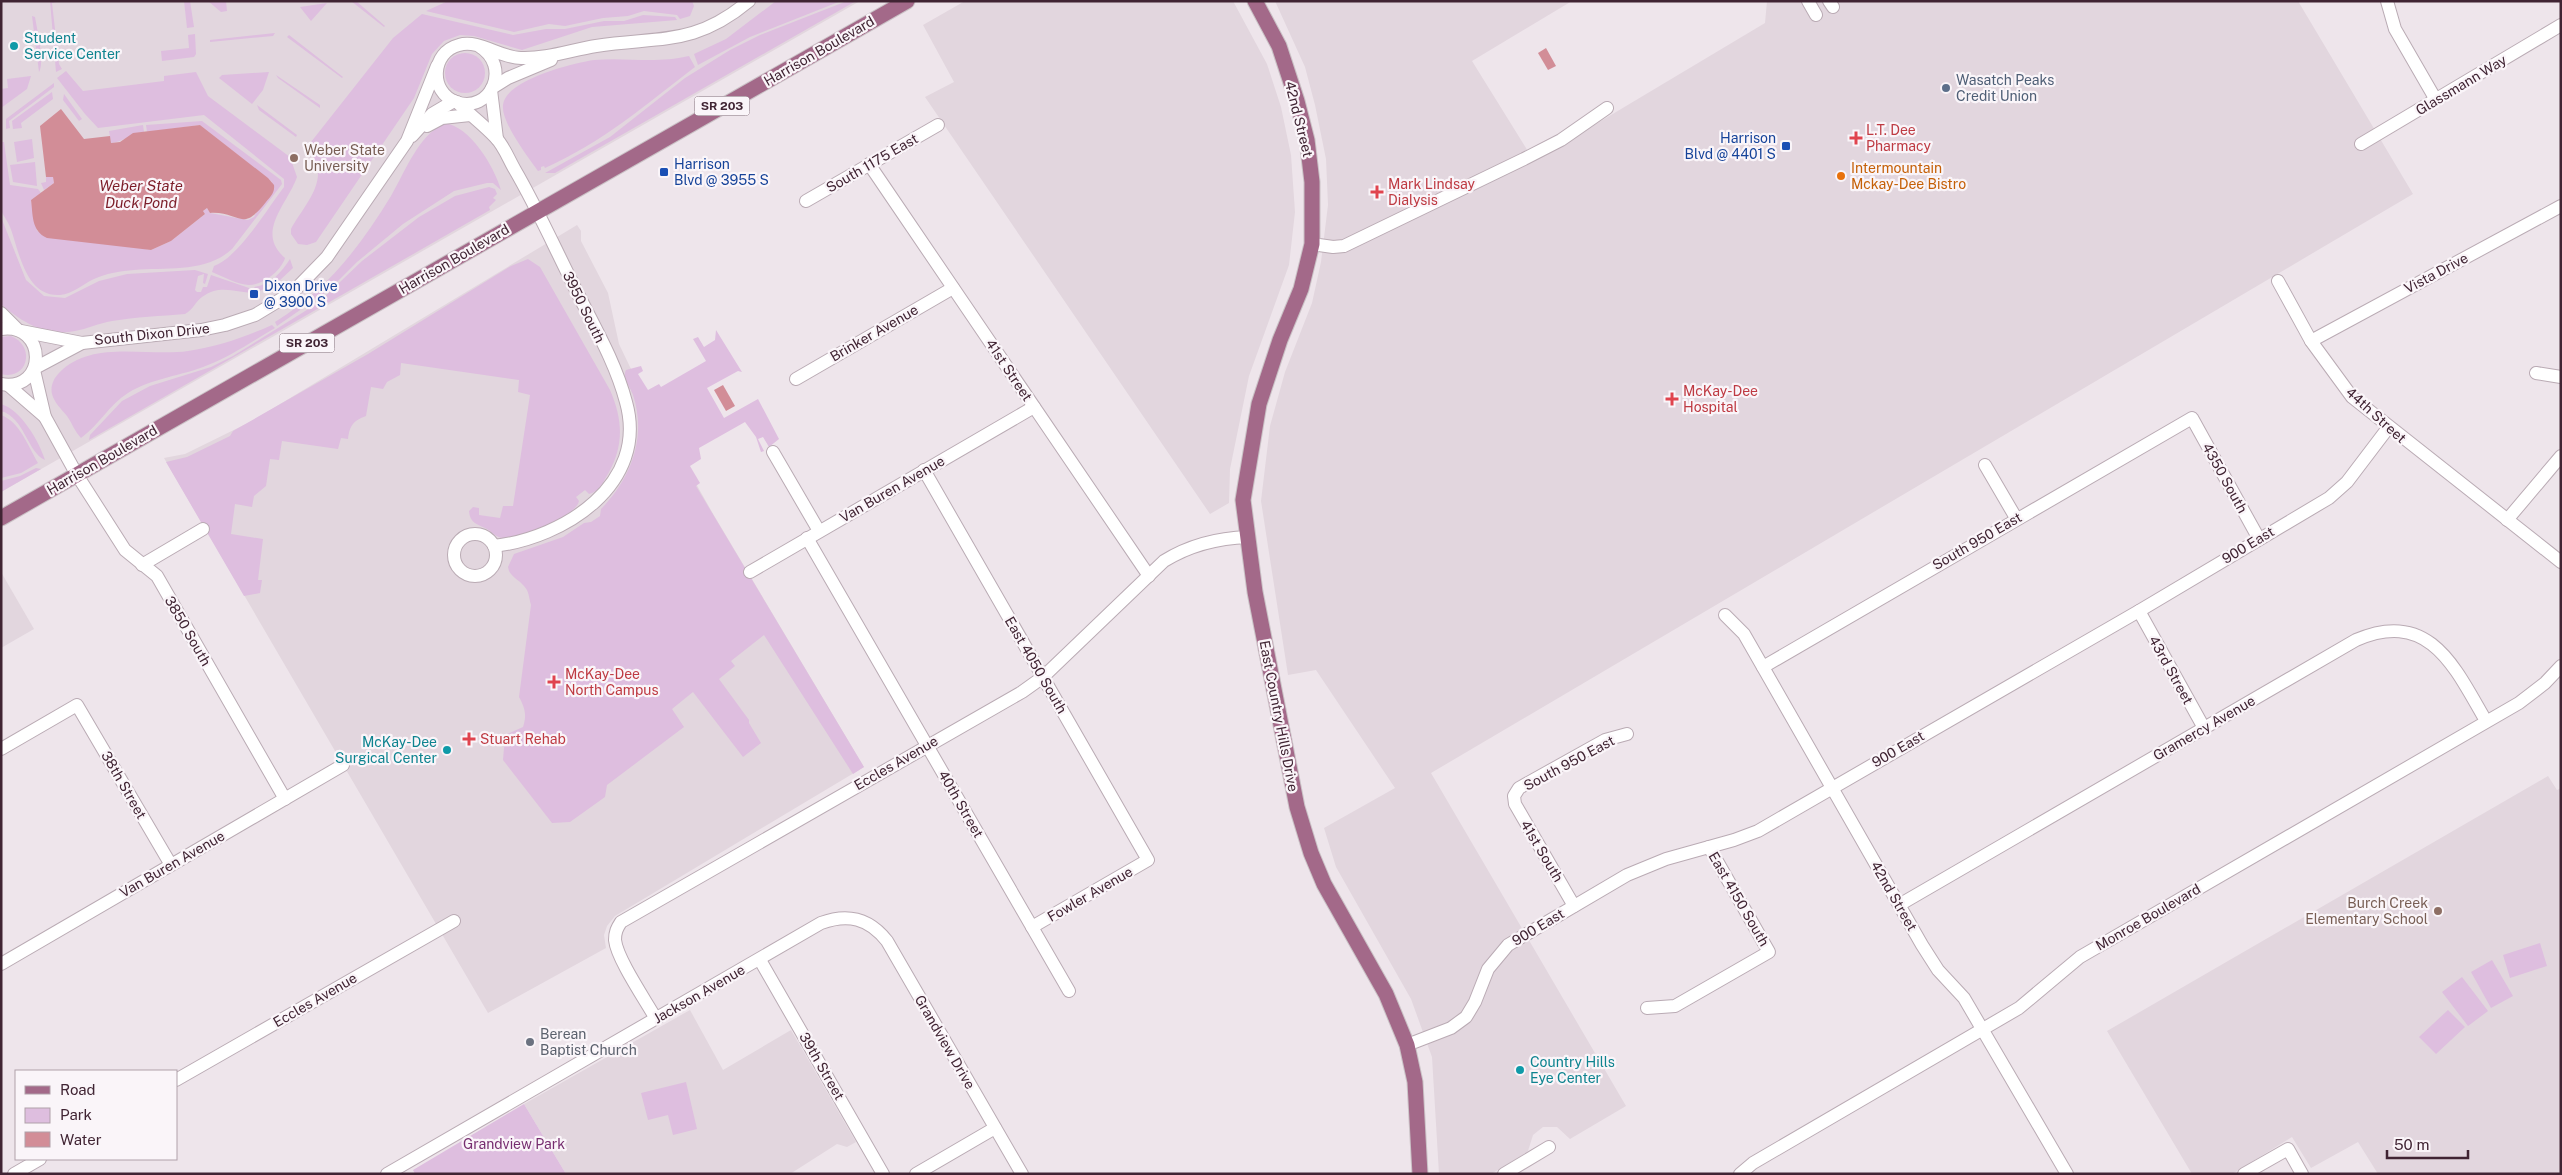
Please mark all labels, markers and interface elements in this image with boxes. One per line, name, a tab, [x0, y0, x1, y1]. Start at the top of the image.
street label: Harrison Boulevard	[761, 13, 877, 89]
place label: Student Service Center	[24, 30, 120, 62]
marker: Student Service Center	[8, 40, 20, 52]
street label: Glassmann Way	[2413, 51, 2510, 118]
place label: Wasatch Peaks Credit Union	[1956, 72, 2054, 104]
street label: 42nd Street	[1282, 79, 1316, 159]
marker: Wasatch Peaks Credit Union	[1940, 82, 1952, 94]
road number: SR 203	[694, 96, 750, 115]
place label: L.T. Dee Pharmacy	[1866, 122, 1932, 154]
street label: South 1175 East	[823, 130, 921, 196]
place label: Harrison Blvd @ 4401 S	[1685, 130, 1776, 162]
marker: L.T. Dee Pharmacy	[1850, 132, 1862, 144]
marker: Harrison Blvd @ 4401 S	[1780, 140, 1792, 152]
place label: Weber State University	[304, 142, 385, 174]
marker: Weber State University	[288, 152, 300, 164]
place label: Harrison Blvd @ 3955 S	[674, 156, 769, 188]
place label: Intermountain Mckay-Dee Bistro	[1851, 160, 1966, 192]
marker: Harrison Blvd @ 3955 S	[658, 166, 670, 178]
marker: Intermountain Mckay-Dee Bistro	[1835, 170, 1847, 182]
place label: Mark Lindsay Dialysis	[1388, 176, 1476, 208]
water label: Weber State Duck Pond	[99, 177, 183, 211]
marker: Mark Lindsay Dialysis	[1370, 185, 1384, 199]
street label: Harrison Boulevard	[396, 221, 512, 297]
street label: Vista Drive	[2401, 250, 2471, 296]
street label: 3950 South	[560, 269, 608, 345]
place label: Dixon Drive @ 3900 S	[264, 278, 338, 310]
marker: Dixon Drive @ 3900 S	[248, 288, 260, 300]
street label: Brinker Avenue	[827, 301, 921, 365]
street label: South Dixon Drive	[93, 320, 211, 348]
road number: SR 203	[280, 333, 334, 352]
street label: 41st Street	[982, 336, 1036, 404]
place label: McKay-Dee Hospital	[1683, 383, 1758, 415]
street label: 44th Street	[2343, 384, 2409, 446]
marker: McKay-Dee Hospital	[1665, 392, 1679, 406]
street label: Harrison Boulevard	[44, 422, 160, 498]
street label: 4350 South	[2199, 440, 2251, 516]
street label: Van Buren Avenue	[837, 452, 947, 526]
street label: South 950 East	[1929, 509, 2025, 573]
street label: 900 East	[2219, 523, 2277, 567]
street label: 3850 South	[162, 593, 214, 669]
street label: East 4050 South	[1002, 614, 1070, 716]
street label: 43rd Street	[2146, 633, 2196, 707]
street label: East Country Hills Drive	[1256, 639, 1302, 793]
place label: McKay-Dee North Campus	[565, 666, 658, 698]
marker: McKay-Dee North Campus	[547, 675, 561, 689]
street label: Gramercy Avenue	[2150, 692, 2258, 764]
street label: 900 East	[1869, 728, 1927, 770]
place label: Stuart Rehab	[480, 731, 566, 747]
marker: Stuart Rehab	[462, 732, 476, 746]
street label: South 950 East	[1521, 732, 1617, 794]
street label: Eccles Avenue	[851, 733, 941, 793]
place label: McKay-Dee Surgical Center	[335, 734, 437, 766]
marker: McKay-Dee Surgical Center	[441, 744, 453, 756]
street label: 38th Street	[98, 748, 150, 822]
street label: 40th Street	[935, 767, 987, 841]
street label: 41st South	[1517, 817, 1567, 885]
street label: Van Buren Avenue	[117, 827, 227, 901]
street label: East 4150 South	[1705, 849, 1773, 949]
street label: 42nd Street	[1868, 858, 1920, 934]
street label: Fowler Avenue	[1045, 863, 1135, 925]
street label: Monroe Boulevard	[2093, 880, 2203, 954]
place label: Burch Creek Elementary School	[2305, 895, 2428, 927]
street label: 900 East	[1509, 905, 1567, 949]
marker: Burch Creek Elementary School	[2432, 905, 2444, 917]
street label: Jackson Avenue	[650, 961, 748, 1027]
street label: Eccles Avenue	[270, 970, 360, 1030]
street label: Grandview Drive	[912, 992, 978, 1092]
place label: Berean Baptist Church	[540, 1026, 637, 1058]
street label: 39th Street	[796, 1029, 848, 1103]
marker: Berean Baptist Church	[524, 1036, 536, 1048]
place label: Country Hills Eye Center	[1530, 1054, 1615, 1086]
marker: Country Hills Eye Center	[1514, 1064, 1526, 1076]
legend	[15, 1070, 178, 1160]
text: Road	[60, 1081, 96, 1098]
text: Park	[60, 1106, 92, 1123]
scale bar	[2387, 1128, 2468, 1160]
text: Water	[60, 1131, 102, 1148]
park label: Grandview Park	[463, 1136, 565, 1152]
text: 50 m	[2394, 1136, 2429, 1153]

